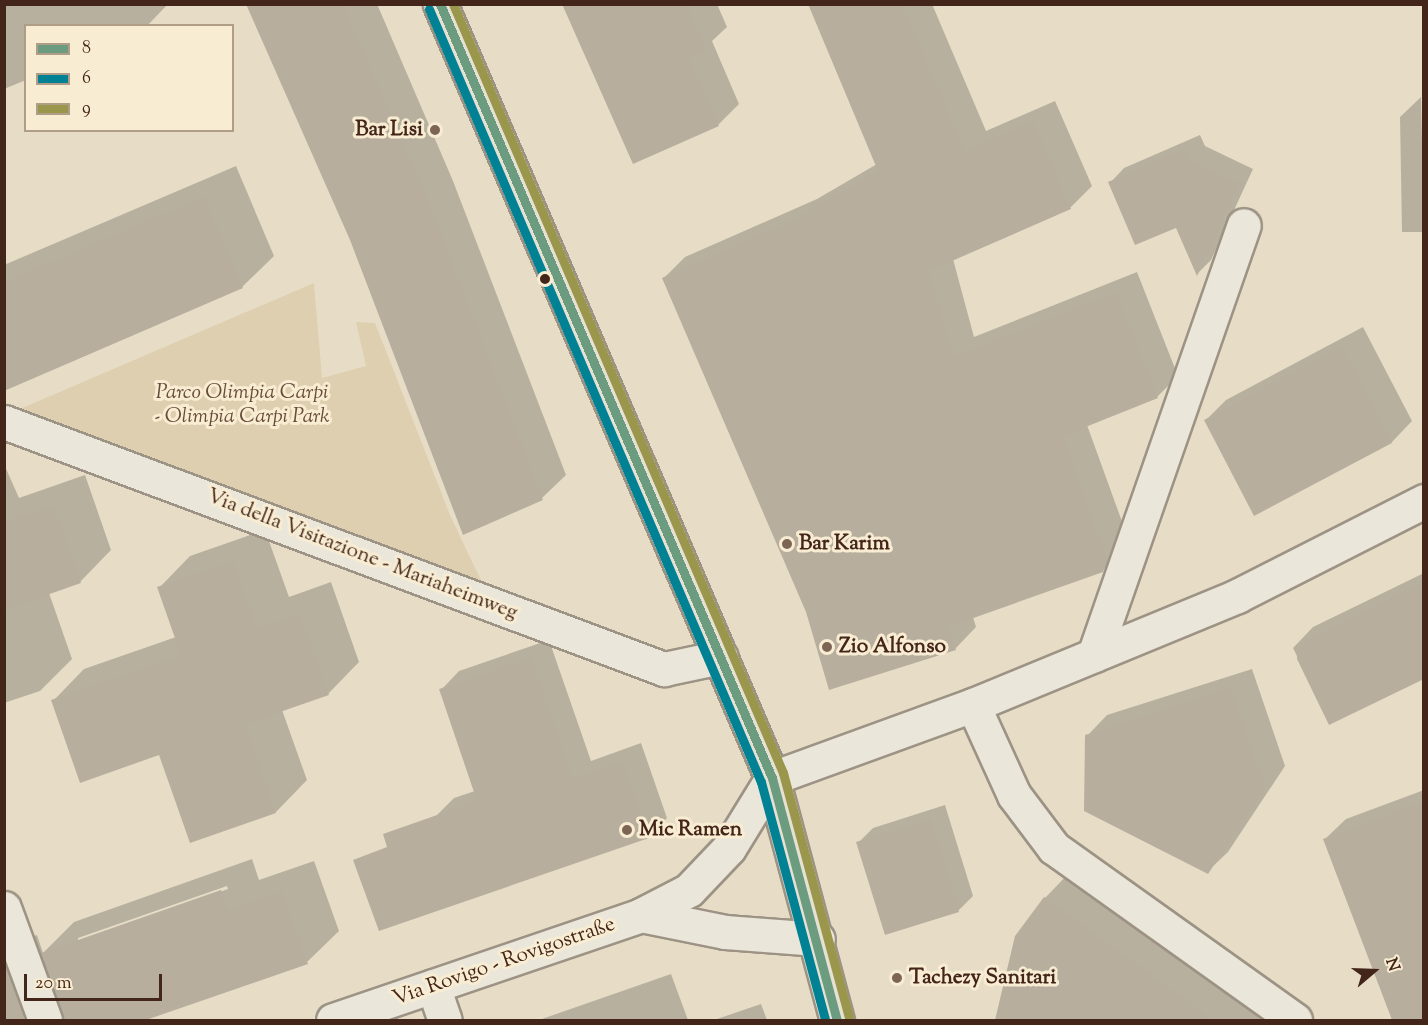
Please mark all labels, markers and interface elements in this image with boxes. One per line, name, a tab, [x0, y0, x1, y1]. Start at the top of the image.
legend	[24, 24, 234, 132]
text: 8	[82, 36, 91, 62]
text: 6	[82, 66, 91, 92]
text: 9	[82, 96, 91, 122]
place label: Bar Lisi	[355, 117, 423, 143]
marker: Bar Lisi	[428, 123, 442, 137]
unlabelled marker	[539, 273, 551, 285]
park label: Parco Olimpia Carpi - Olimpia Carpi Park	[154, 380, 330, 430]
street label: Via della Visitazione - Mariaheimweg	[203, 484, 521, 626]
place label: Bar Karim	[799, 531, 890, 557]
marker: Bar Karim	[780, 537, 794, 551]
place label: Zio Alfonso	[839, 634, 946, 660]
marker: Zio Alfonso	[820, 640, 834, 654]
place label: Mic Ramen	[639, 817, 742, 843]
marker: Mic Ramen	[620, 823, 634, 837]
street label: Via Rovigo - Rovigostraße	[390, 912, 618, 1012]
north arrow	[1344, 941, 1404, 1001]
text: N	[1379, 955, 1404, 975]
scale bar	[27, 962, 165, 1000]
place label: Tachezy Sanitari	[909, 965, 1056, 991]
text: 20 m	[35, 971, 72, 997]
marker: Tachezy Sanitari	[890, 971, 904, 985]

